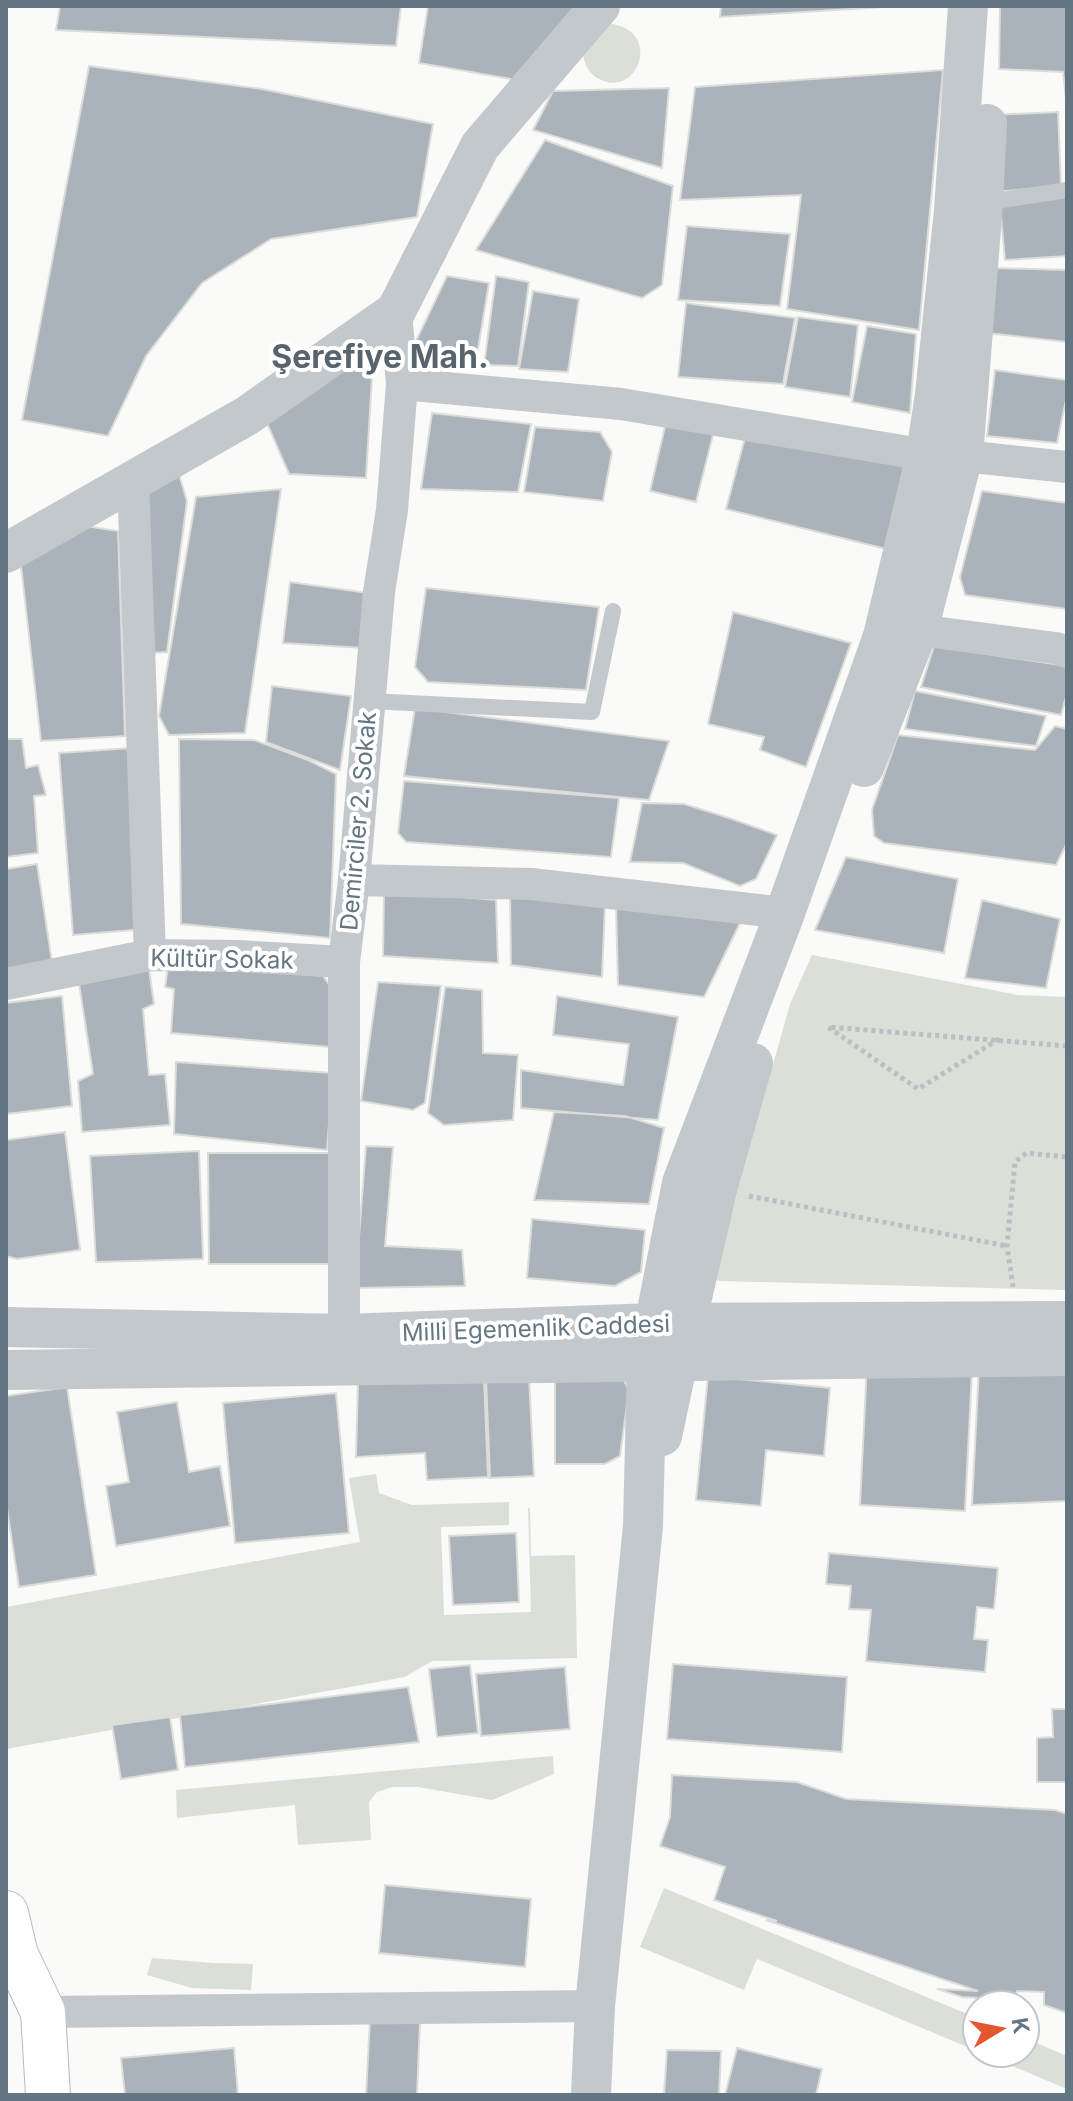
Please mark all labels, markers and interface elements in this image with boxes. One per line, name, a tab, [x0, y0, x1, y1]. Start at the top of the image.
district label: Şerefiye Mah.	[271, 337, 489, 376]
street label: Demirciler 2. Sokak	[334, 710, 382, 932]
street label: Kültür Sokak	[150, 943, 294, 975]
street label: Milli Egemenlik Caddesi	[401, 1309, 671, 1347]
north arrow	[961, 1989, 1041, 2069]
text: K	[1007, 2015, 1035, 2036]

